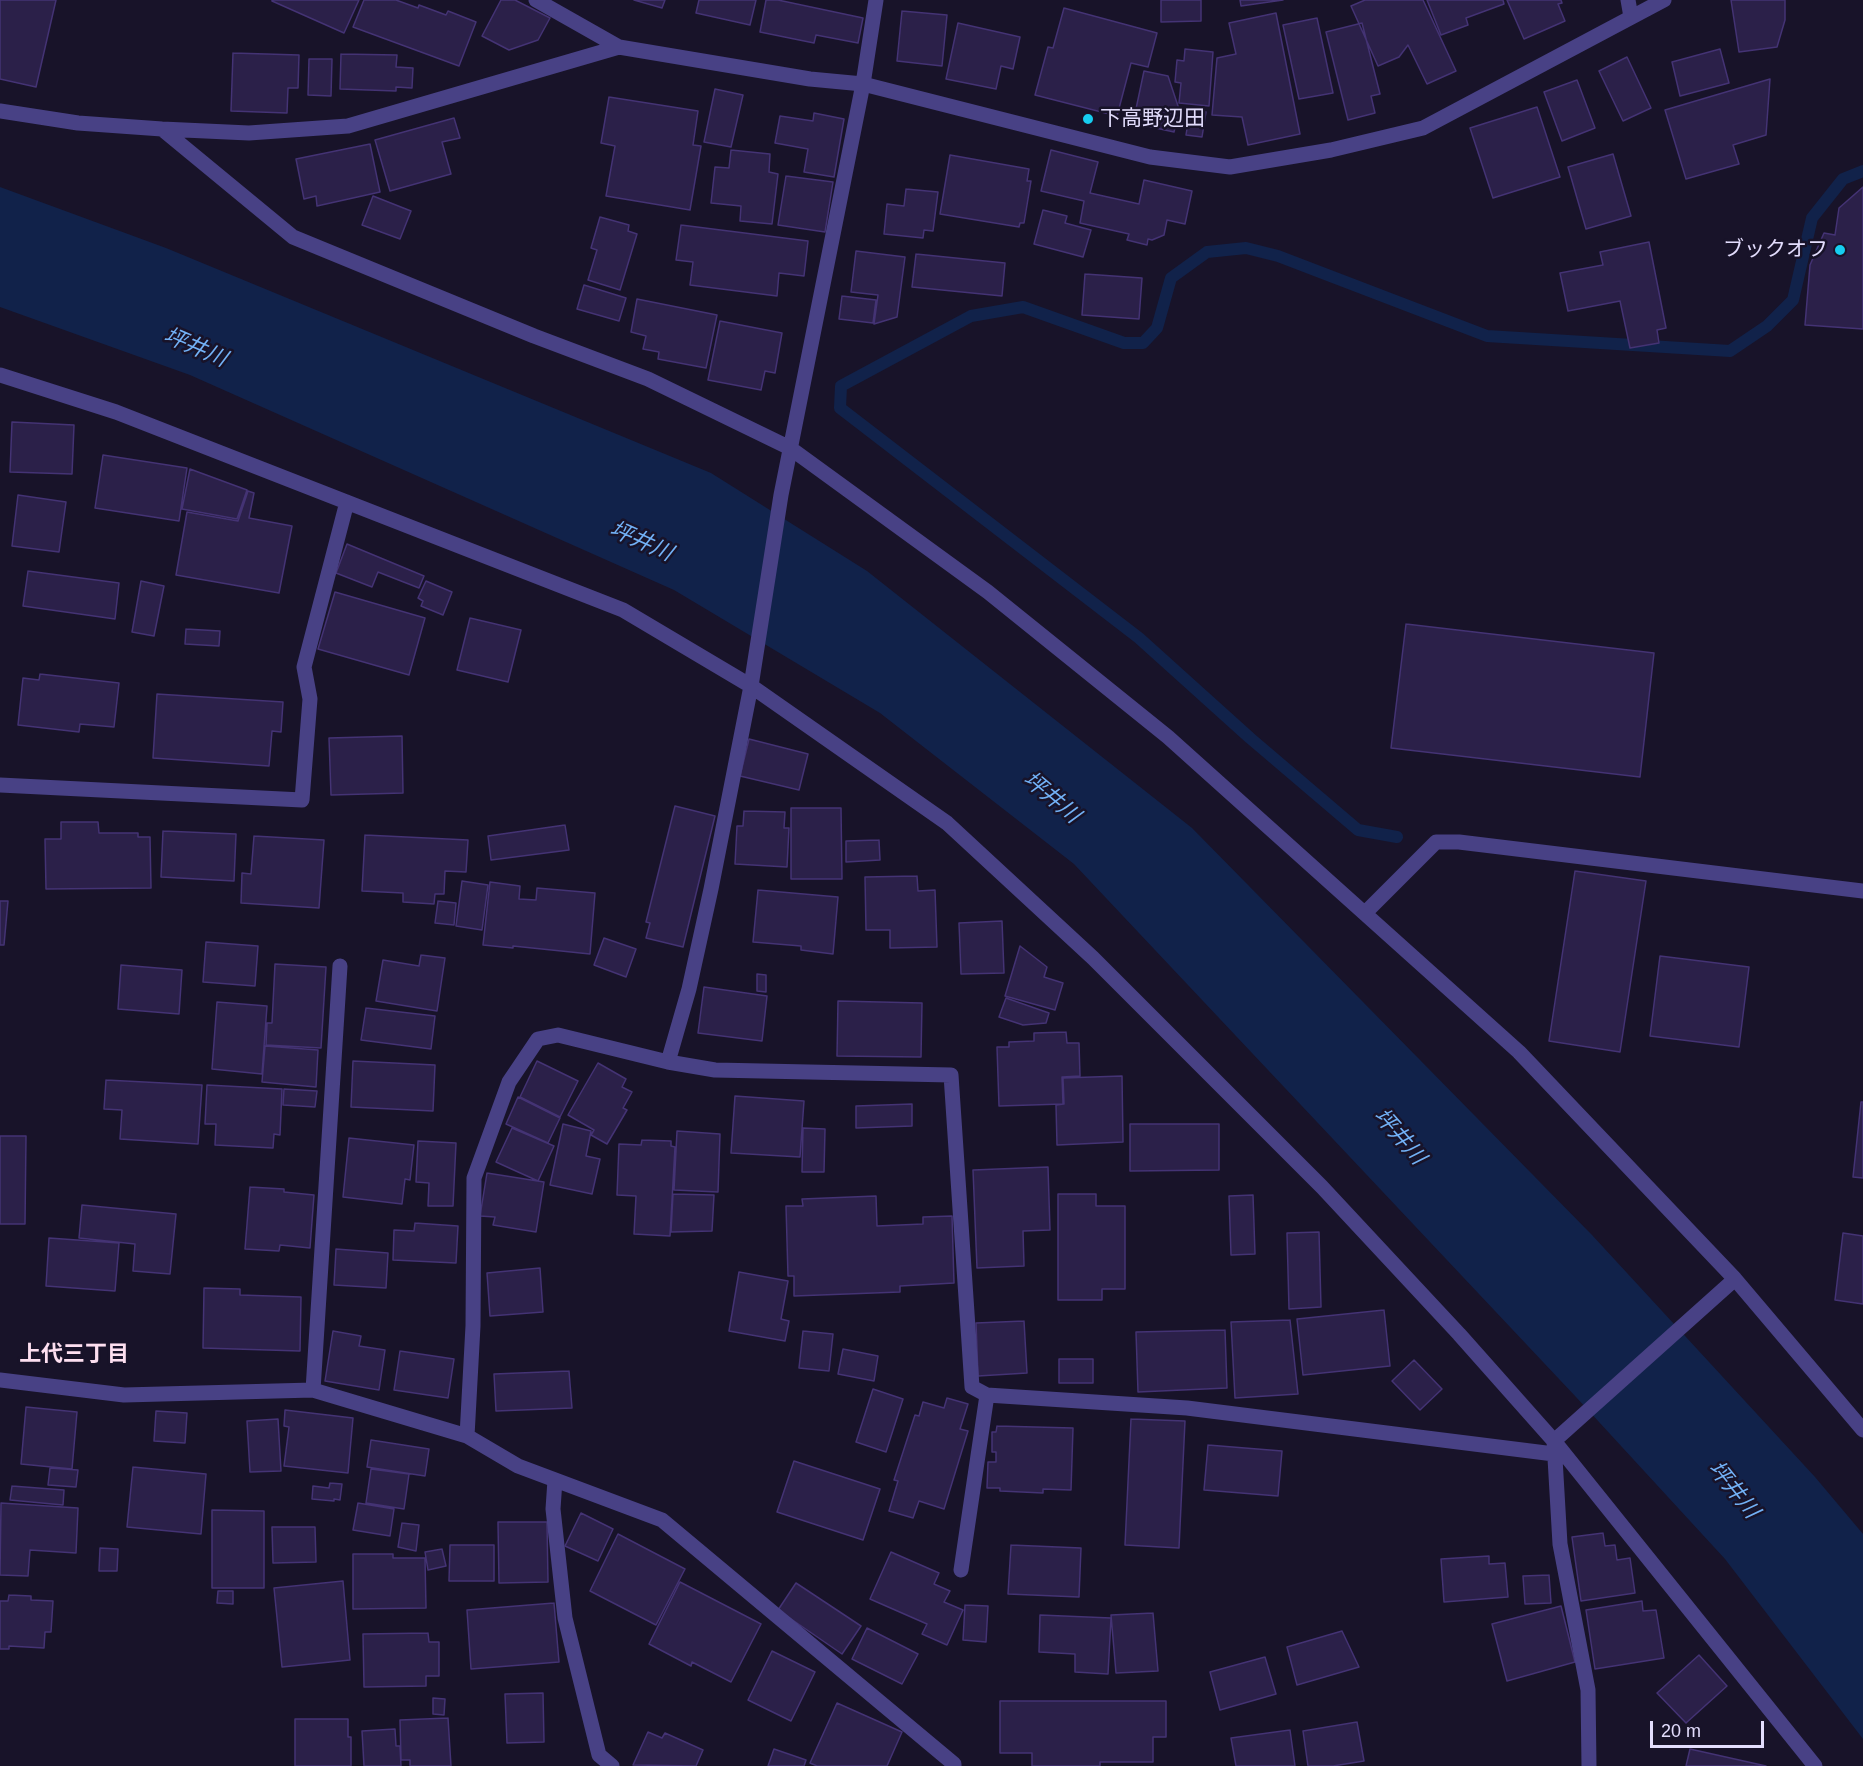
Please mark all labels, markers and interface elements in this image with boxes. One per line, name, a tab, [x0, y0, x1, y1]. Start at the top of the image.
place label: 下高野辺田	[1100, 106, 1205, 132]
marker: 下高野辺田	[1081, 112, 1095, 126]
place label: ブックオフ	[1723, 237, 1828, 263]
marker: ブックオフ	[1833, 243, 1847, 257]
water label: 坪井川	[159, 323, 231, 373]
water label: 坪井川	[605, 517, 677, 567]
water label: 坪井川	[1017, 767, 1085, 829]
water label: 坪井川	[1367, 1103, 1431, 1171]
district label: 上代三丁目	[19, 1342, 129, 1368]
water label: 坪井川	[1702, 1456, 1764, 1524]
scale bar	[1653, 1709, 1767, 1747]
text: 20 m	[1661, 1721, 1701, 1741]

